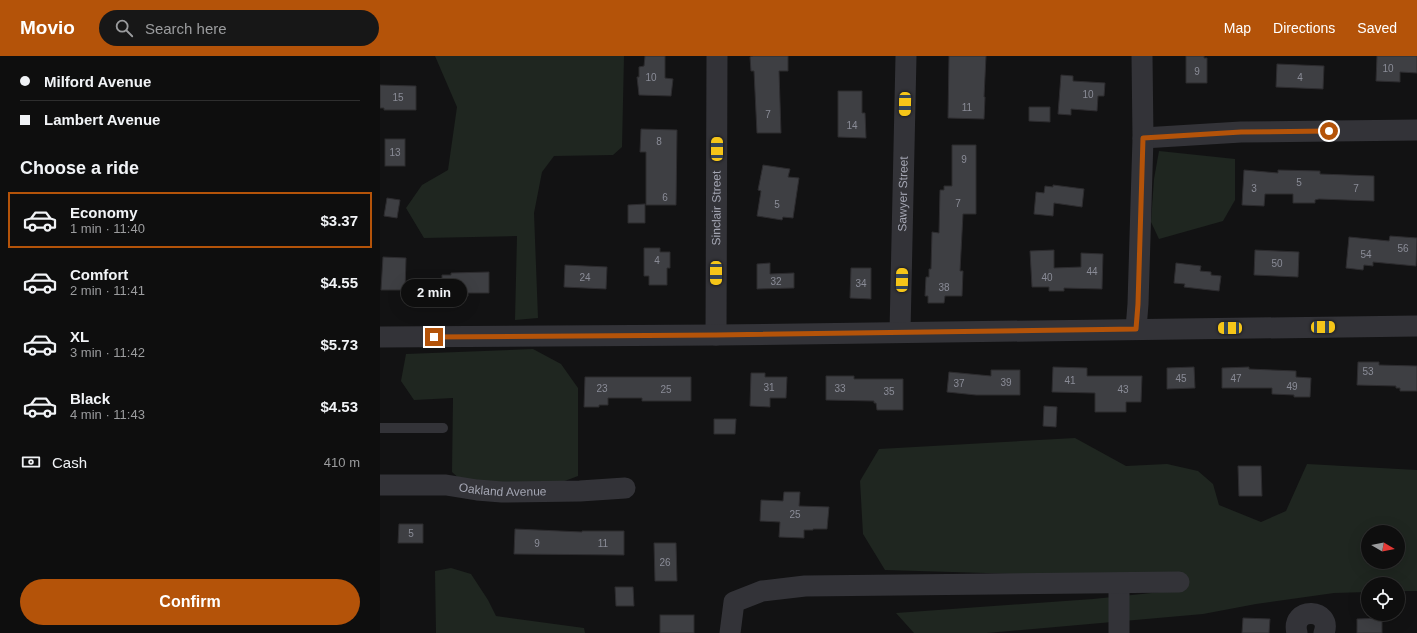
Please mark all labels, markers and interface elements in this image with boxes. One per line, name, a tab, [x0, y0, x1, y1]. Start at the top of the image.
search box	[99, 10, 379, 46]
text: Movio	[20, 17, 75, 38]
icon: search	[113, 17, 135, 39]
text: Search here	[145, 20, 227, 37]
text: Map	[1224, 20, 1251, 36]
text: Directions	[1273, 20, 1335, 36]
text: Saved	[1357, 20, 1397, 36]
house number: 10	[1382, 63, 1394, 74]
house number: 9	[1194, 66, 1200, 77]
house number: 10	[645, 72, 657, 83]
house number: 4	[1297, 72, 1303, 83]
text: Milford Avenue	[44, 73, 151, 90]
house number: 10	[1082, 89, 1094, 100]
house number: 15	[392, 92, 404, 103]
car	[899, 92, 911, 116]
house number: 11	[962, 102, 973, 113]
house number: 7	[765, 109, 771, 120]
text: Lambert Avenue	[44, 111, 160, 128]
house number: 14	[846, 120, 858, 131]
route start	[1320, 122, 1338, 140]
house number: 8	[656, 136, 662, 147]
car	[711, 137, 723, 161]
house number: 13	[389, 147, 401, 158]
house number: 9	[961, 154, 967, 165]
street label: Sawyer Street	[895, 155, 911, 232]
text: Choose a ride	[20, 158, 139, 178]
street label: Sinclair Street	[709, 170, 724, 245]
house number: 5	[1296, 177, 1302, 188]
house number: 3	[1251, 183, 1257, 194]
house number: 7	[1353, 183, 1359, 194]
house number: 6	[662, 192, 668, 203]
house number: 7	[955, 198, 961, 209]
house number: 5	[774, 199, 780, 210]
icon: car	[22, 202, 58, 238]
text: Economy	[70, 204, 138, 221]
text: $3.37	[320, 212, 358, 229]
text: 1 min · 11:40	[70, 221, 145, 236]
house number: 56	[1397, 243, 1409, 254]
house number: 54	[1360, 249, 1372, 260]
house number: 4	[654, 255, 660, 266]
house number: 50	[1271, 258, 1283, 269]
car	[710, 261, 722, 285]
icon: car	[22, 264, 58, 300]
text: Comfort	[70, 266, 128, 283]
house number: 44	[1086, 266, 1098, 277]
car	[896, 268, 908, 292]
house number: 24	[579, 272, 591, 283]
house number: 40	[1041, 272, 1053, 283]
text: $4.55	[320, 274, 358, 291]
house number: 32	[770, 276, 782, 287]
house number: 34	[855, 278, 867, 289]
callout: 2 min	[401, 279, 467, 307]
house number: 38	[938, 282, 950, 293]
text: 2 min · 11:41	[70, 283, 145, 298]
text: 2 min	[417, 285, 451, 300]
car	[1311, 321, 1335, 333]
car	[1218, 322, 1242, 334]
icon: car	[22, 326, 58, 362]
text: XL	[70, 328, 89, 345]
route end	[425, 328, 443, 346]
text: $5.73	[320, 336, 358, 353]
text: 3 min · 11:42	[70, 345, 145, 360]
house number: 53	[1362, 366, 1374, 377]
house number: 45	[1175, 373, 1187, 384]
house number: 47	[1230, 373, 1242, 384]
house number: 41	[1064, 375, 1076, 386]
house number: 39	[1000, 377, 1012, 388]
house number: 37	[953, 378, 965, 389]
house number: 49	[1286, 381, 1298, 392]
house number: 31	[763, 382, 775, 393]
house number: 23	[596, 383, 608, 394]
house number: 33	[834, 383, 846, 394]
house number: 25	[660, 384, 672, 395]
house number: 43	[1117, 384, 1129, 395]
house number: 35	[883, 386, 895, 397]
icon: car	[22, 388, 58, 424]
text: Black	[70, 390, 110, 407]
text: $4.53	[320, 398, 358, 415]
text: 4 min · 11:43	[70, 407, 145, 422]
icon: cash	[20, 451, 42, 473]
text: Cash	[52, 454, 87, 471]
text: 410 m	[324, 455, 360, 470]
street label: Oakland Avenue	[458, 480, 547, 499]
house number: 25	[789, 509, 801, 520]
north arrow	[1361, 525, 1405, 569]
map controls	[1361, 525, 1405, 621]
house number: 5	[408, 528, 414, 539]
house number: 9	[534, 538, 540, 549]
house number: 11	[598, 538, 609, 549]
house number: 26	[659, 557, 671, 568]
button: locate	[1361, 577, 1405, 621]
button: Confirm	[20, 579, 360, 625]

